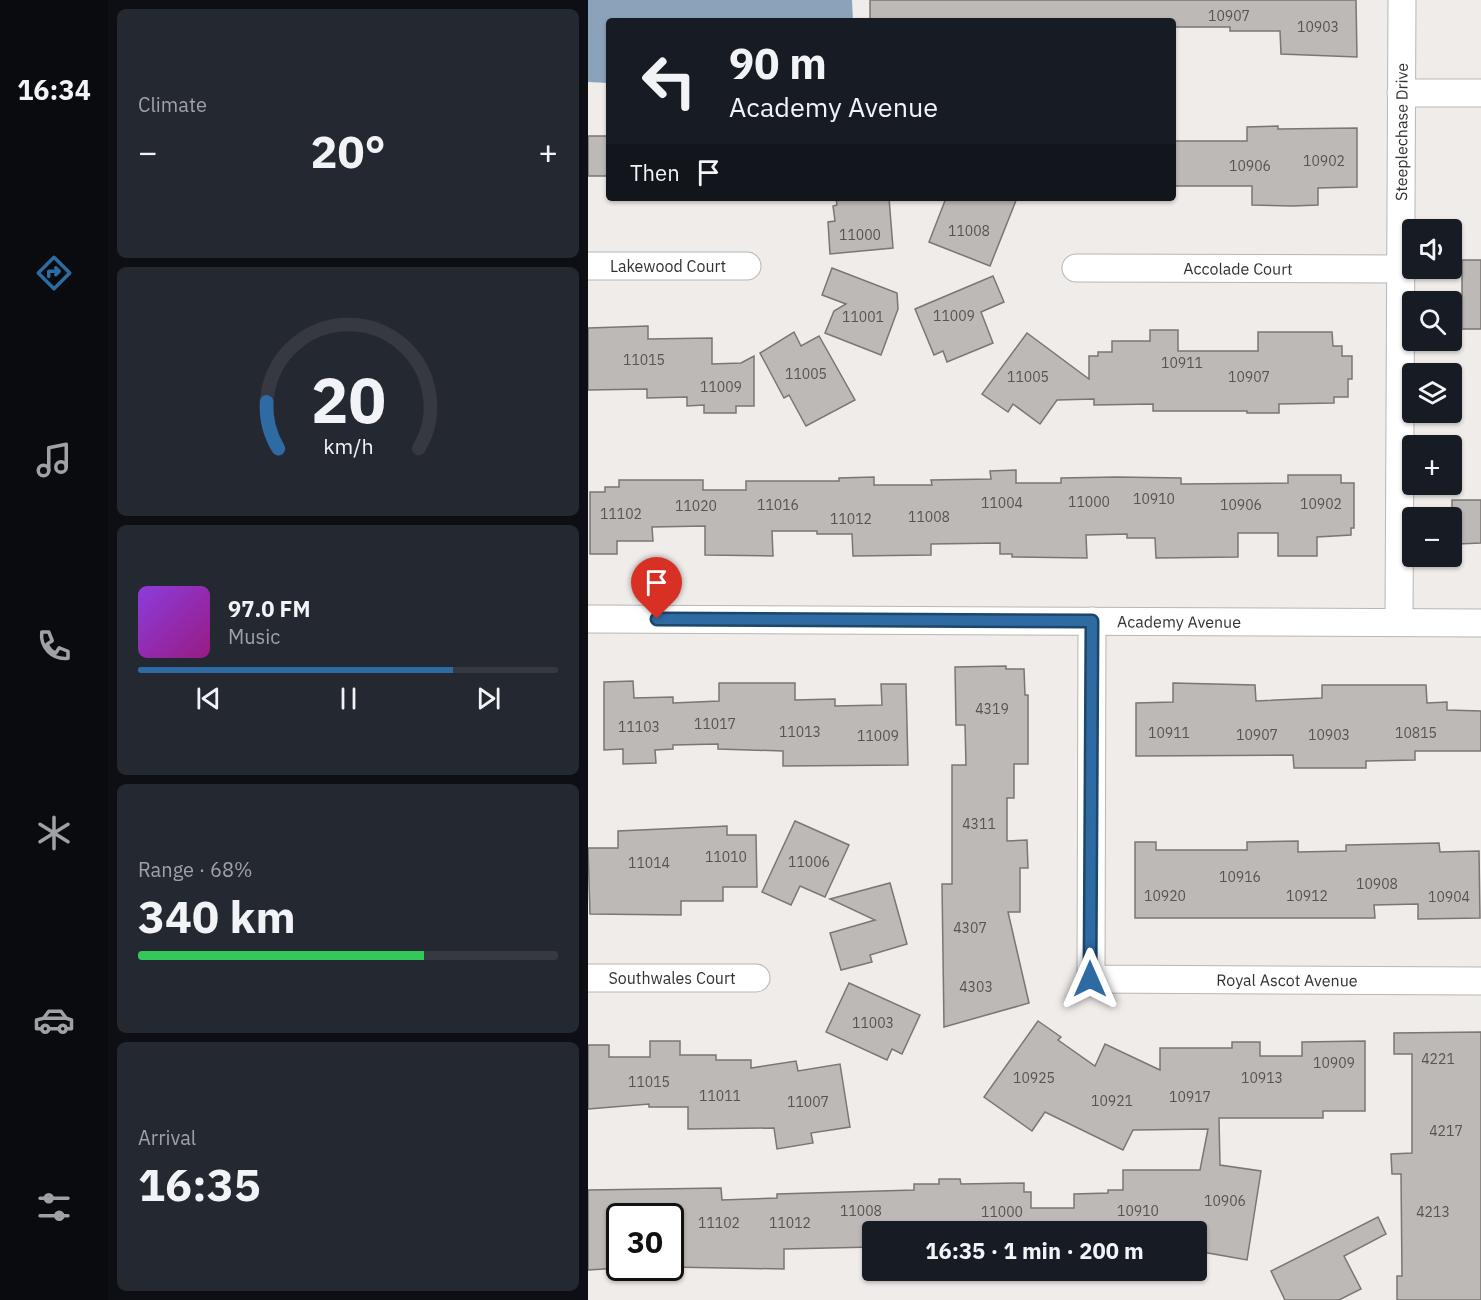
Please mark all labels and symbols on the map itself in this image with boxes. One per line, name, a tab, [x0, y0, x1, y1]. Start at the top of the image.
house number: 10907	[1208, 7, 1250, 25]
house number: 10903	[1297, 18, 1339, 36]
street label: Steeplechase Drive	[1391, 63, 1412, 201]
house number: 10902	[1303, 152, 1345, 170]
house number: 10906	[1229, 157, 1271, 175]
house number: 11008	[948, 222, 990, 240]
house number: 11000	[839, 226, 881, 244]
street label: Lakewood Court	[610, 256, 726, 276]
street label: Accolade Court	[1183, 258, 1293, 279]
house number: 11009	[933, 307, 975, 325]
house number: 11001	[842, 308, 884, 326]
house number: 11015	[623, 351, 665, 369]
house number: 10911	[1161, 354, 1203, 372]
house number: 11005	[785, 365, 827, 383]
house number: 11005	[1007, 368, 1049, 386]
house number: 10907	[1228, 368, 1270, 386]
house number: 11009	[700, 378, 742, 396]
house number: 10910	[1133, 490, 1175, 508]
house number: 11000	[1068, 493, 1110, 511]
house number: 11004	[981, 494, 1023, 512]
house number: 10902	[1300, 495, 1342, 513]
house number: 11016	[757, 496, 799, 514]
house number: 10906	[1220, 496, 1262, 514]
house number: 11020	[675, 497, 717, 515]
house number: 11102	[600, 505, 642, 523]
house number: 11008	[908, 508, 950, 526]
house number: 11012	[830, 510, 872, 528]
pin	[631, 557, 682, 619]
street label: Academy Avenue	[1117, 611, 1241, 632]
house number: 4319	[975, 700, 1009, 718]
house number: 11017	[694, 715, 736, 733]
house number: 11103	[618, 718, 660, 736]
house number: 11013	[779, 723, 821, 741]
house number: 10911	[1148, 724, 1190, 742]
house number: 10815	[1395, 724, 1437, 742]
house number: 10907	[1236, 726, 1278, 744]
house number: 10903	[1308, 726, 1350, 744]
house number: 11009	[857, 727, 899, 745]
house number: 4311	[962, 815, 996, 833]
house number: 11010	[705, 848, 747, 866]
house number: 11006	[788, 853, 830, 871]
house number: 11014	[628, 854, 670, 872]
house number: 10916	[1219, 868, 1261, 886]
house number: 10908	[1356, 875, 1398, 893]
house number: 10920	[1144, 887, 1186, 905]
house number: 10912	[1286, 887, 1328, 905]
house number: 10904	[1428, 888, 1470, 906]
house number: 4307	[953, 919, 987, 937]
position arrow	[1058, 947, 1122, 1011]
street label: Southwales Court	[609, 968, 736, 988]
street label: Royal Ascot Avenue	[1216, 970, 1358, 990]
house number: 4303	[959, 978, 993, 996]
house number: 11003	[852, 1014, 894, 1032]
house number: 4221	[1421, 1050, 1455, 1068]
house number: 10909	[1313, 1054, 1355, 1072]
house number: 10925	[1013, 1069, 1055, 1087]
house number: 10913	[1241, 1069, 1283, 1087]
house number: 11015	[628, 1073, 670, 1091]
house number: 11011	[699, 1087, 741, 1105]
house number: 10917	[1169, 1088, 1211, 1106]
house number: 10921	[1091, 1092, 1133, 1110]
house number: 11007	[787, 1093, 829, 1111]
house number: 4217	[1429, 1122, 1463, 1140]
house number: 10906	[1204, 1192, 1246, 1210]
house number: 11008	[840, 1202, 882, 1220]
house number: 10910	[1117, 1202, 1159, 1220]
speed limit sign: 30	[606, 1203, 684, 1281]
house number: 11000	[981, 1203, 1023, 1221]
house number: 4213	[1416, 1203, 1450, 1221]
house number: 11102	[698, 1214, 740, 1232]
house number: 11012	[769, 1214, 811, 1232]

